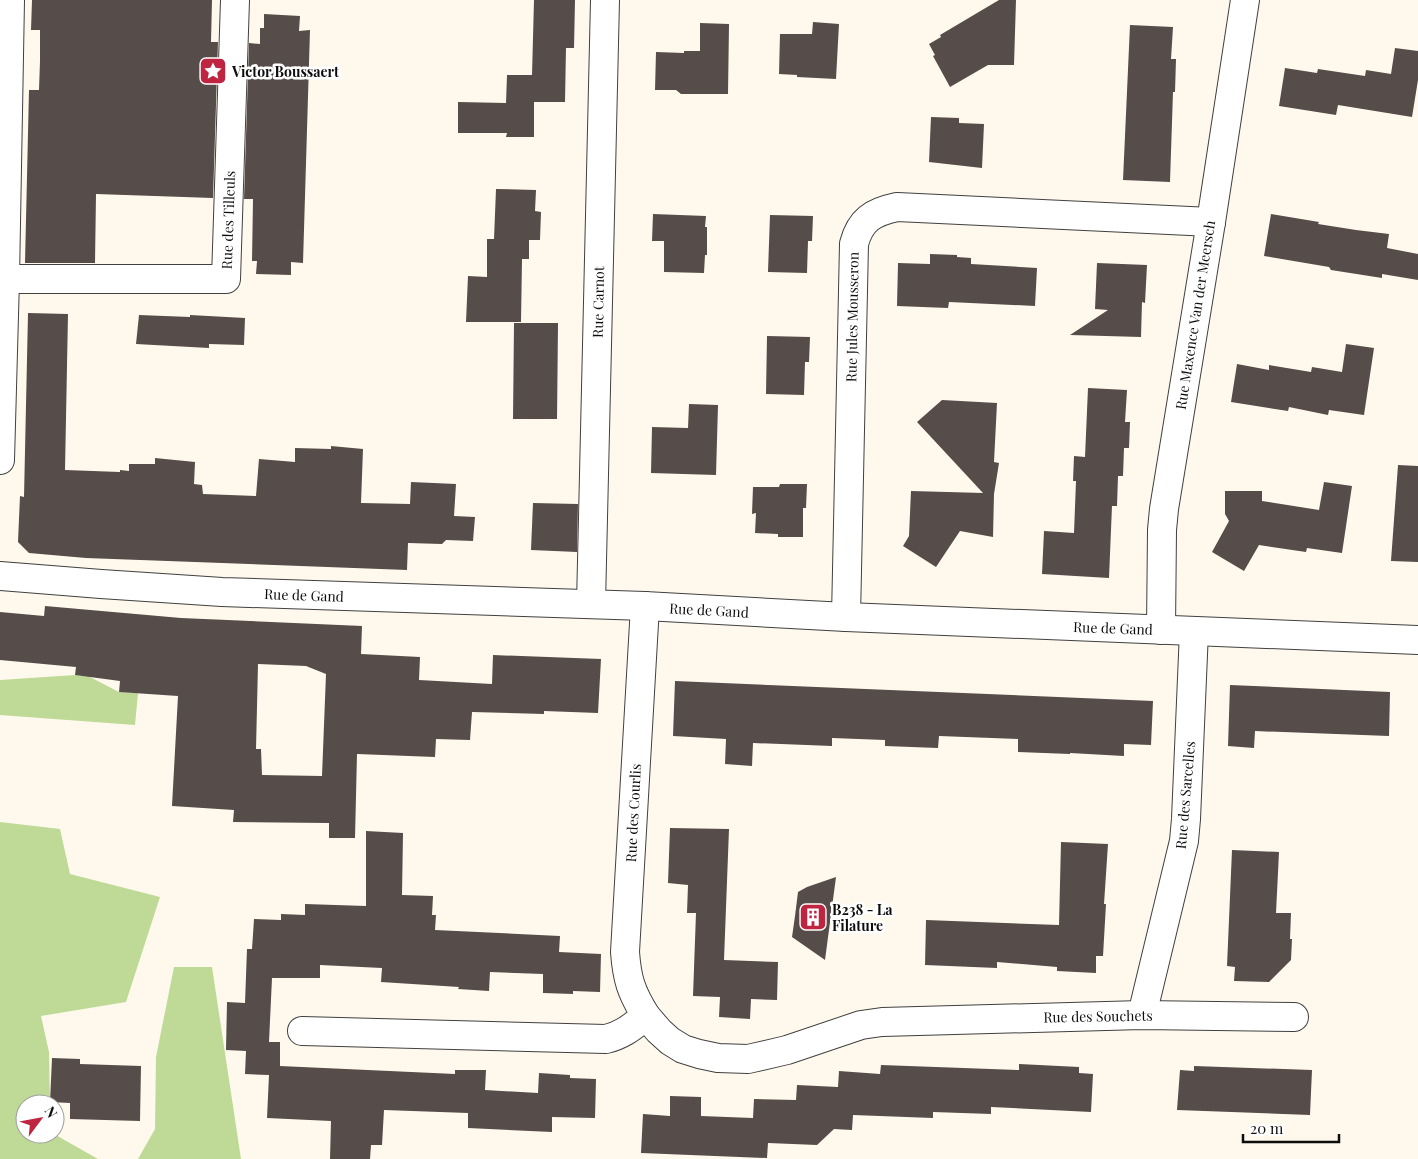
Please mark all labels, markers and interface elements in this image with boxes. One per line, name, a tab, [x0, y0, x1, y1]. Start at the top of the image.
place icon: Victor Boussaert	[198, 56, 228, 86]
place label: Victor Boussaert	[231, 62, 339, 81]
street label: Rue des Tilleuls	[217, 170, 239, 270]
street label: Rue Maxence Van der Meersch	[1171, 218, 1219, 411]
street label: Rue Jules Mousseron	[841, 251, 863, 382]
street label: Rue Carnot	[588, 265, 608, 338]
street label: Rue de Gand	[264, 584, 344, 606]
street label: Rue de Gand	[669, 598, 749, 622]
street label: Rue de Gand	[1073, 617, 1153, 639]
street label: Rue des Sarcelles	[1171, 740, 1199, 850]
street label: Rue des Courlis	[621, 763, 645, 863]
place label: B238 - La Filature	[832, 900, 893, 935]
building icon: B238 - La Filature	[798, 902, 828, 932]
street label: Rue des Souchets	[1043, 1006, 1153, 1026]
north arrow	[15, 1094, 65, 1144]
text: N	[41, 1103, 62, 1121]
scale bar	[1243, 1112, 1339, 1144]
text: 20 m	[1250, 1118, 1284, 1138]

